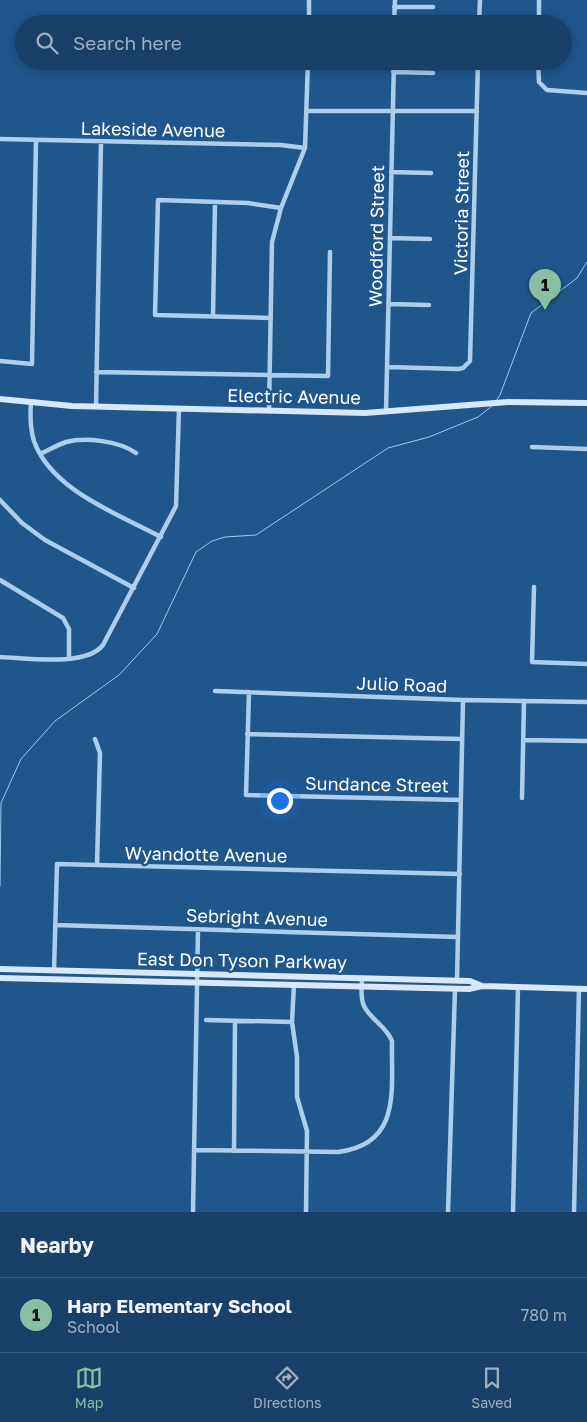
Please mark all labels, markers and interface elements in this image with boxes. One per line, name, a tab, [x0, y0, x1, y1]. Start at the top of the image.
search box	[15, 15, 572, 70]
icon: search	[33, 29, 61, 57]
text: Search here	[73, 31, 182, 54]
street label: Lakeside Avenue	[80, 117, 226, 141]
street label: Victoria Street	[449, 151, 473, 275]
street label: Woodford Street	[364, 165, 388, 307]
pin: 1	[529, 269, 561, 310]
street label: Electric Avenue	[227, 384, 361, 408]
street label: Julio Road	[356, 671, 448, 697]
street label: Sundance Street	[305, 772, 449, 796]
your location	[267, 788, 293, 814]
street label: Wyandotte Avenue	[125, 842, 287, 866]
street label: Sebright Avenue	[186, 904, 328, 930]
street label: East Don Tyson Parkway	[137, 947, 347, 973]
text: Nearby	[20, 1232, 94, 1258]
text: Harp Elementary School	[67, 1294, 292, 1317]
text: 1	[32, 1305, 40, 1325]
text: 780 m	[521, 1305, 567, 1325]
text: School	[67, 1317, 120, 1337]
tab: Map	[75, 1364, 103, 1411]
tab: Directions	[253, 1364, 322, 1411]
tab: Saved	[471, 1364, 512, 1411]

